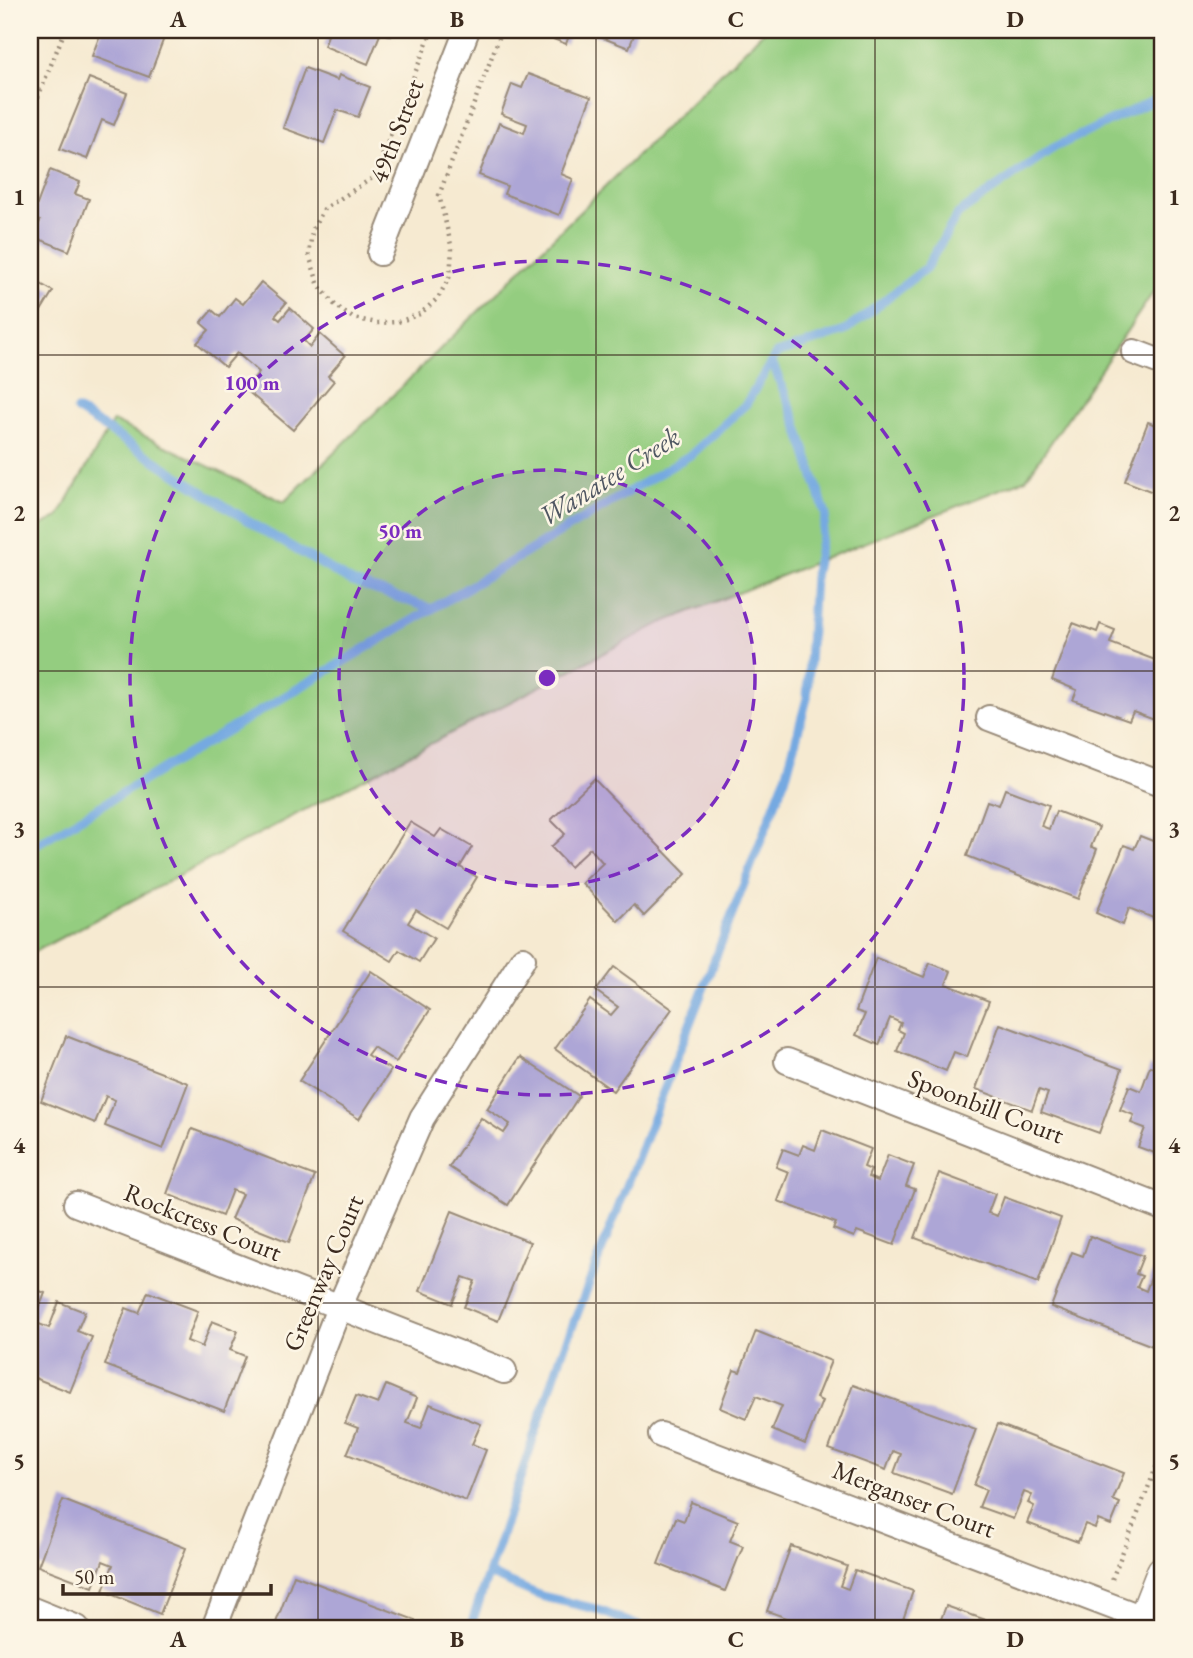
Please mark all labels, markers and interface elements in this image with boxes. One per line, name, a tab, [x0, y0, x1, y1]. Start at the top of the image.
text: A	[169, 4, 187, 34]
text: B	[450, 4, 464, 34]
text: C	[728, 4, 744, 34]
text: D	[1006, 4, 1024, 34]
street label: 49th Street	[361, 74, 431, 188]
text: 1	[13, 182, 25, 212]
text: 1	[1168, 182, 1180, 212]
text: 100 m	[224, 369, 280, 396]
water label: Wanatee Creek	[532, 418, 687, 534]
text: 2	[13, 498, 25, 528]
text: 2	[1168, 498, 1180, 528]
text: 50 m	[378, 517, 422, 544]
centre of rings	[535, 666, 559, 690]
text: 3	[13, 814, 25, 844]
text: 3	[1168, 814, 1180, 844]
street label: Spoonbill Court	[903, 1061, 1069, 1151]
text: 4	[13, 1130, 26, 1160]
text: 4	[1168, 1130, 1181, 1160]
street label: Rockcress Court	[119, 1175, 287, 1269]
street label: Greenway Court	[275, 1190, 371, 1356]
text: 5	[13, 1446, 25, 1476]
text: 5	[1168, 1446, 1180, 1476]
street label: Merganser Court	[828, 1452, 1000, 1546]
scale bar	[63, 1553, 271, 1597]
text: 50 m	[74, 1563, 115, 1590]
text: A	[169, 1624, 187, 1654]
text: B	[450, 1624, 464, 1654]
text: C	[728, 1624, 744, 1654]
text: D	[1006, 1624, 1024, 1654]

